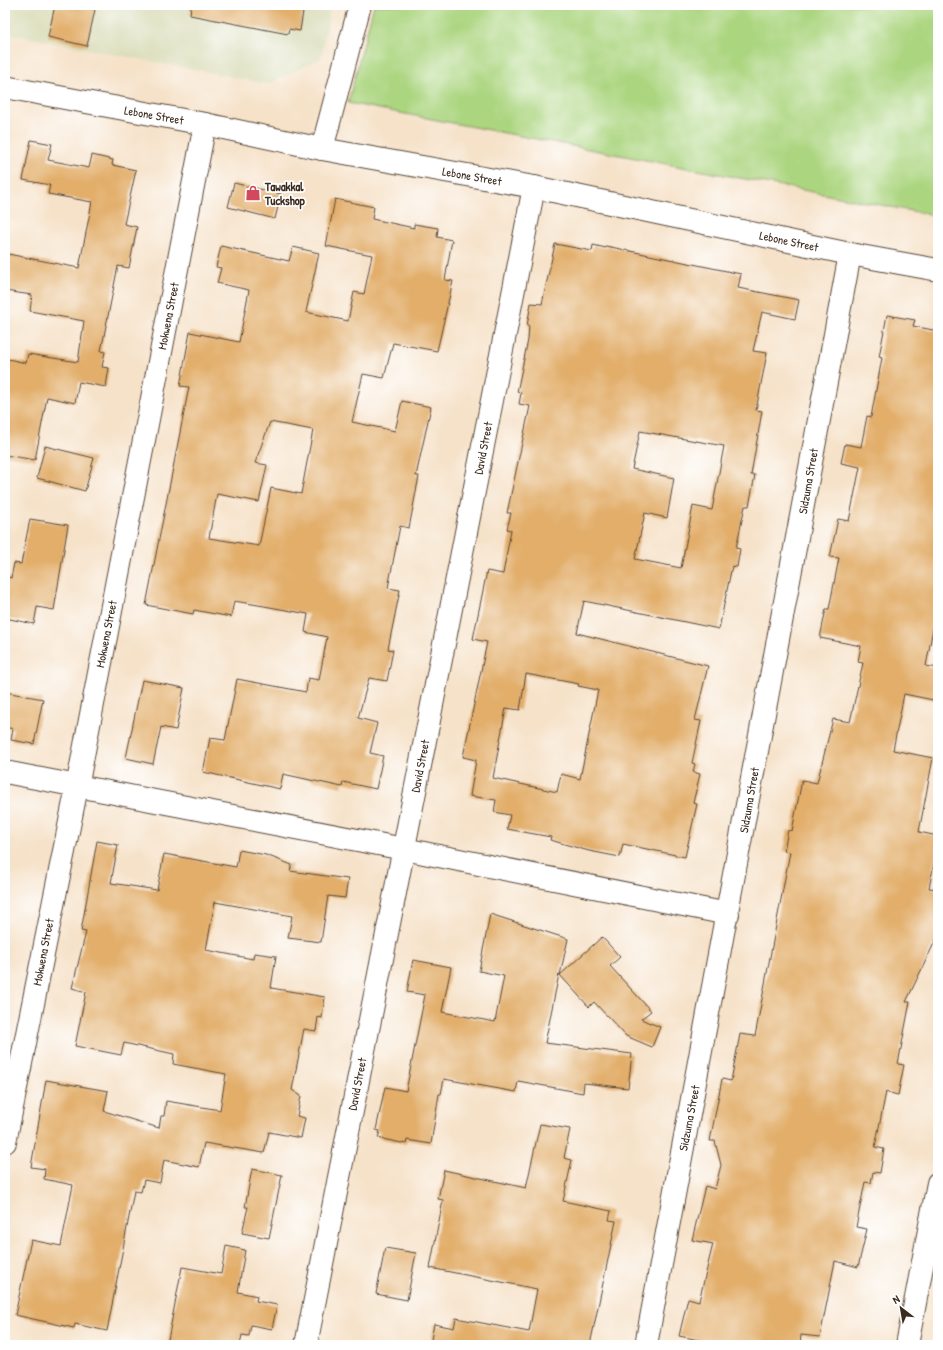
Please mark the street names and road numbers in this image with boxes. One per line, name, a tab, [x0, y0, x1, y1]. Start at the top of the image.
street label: Lebone Street	[123, 101, 186, 129]
street label: Lebone Street	[441, 162, 504, 190]
street label: Lebone Street	[758, 226, 821, 256]
street label: Mokwena Street	[153, 280, 183, 351]
street label: David Street	[470, 419, 497, 476]
street label: Sidzuma Street	[794, 446, 822, 515]
street label: Mokwena Street	[91, 598, 121, 669]
street label: David Street	[407, 737, 434, 794]
street label: Sidzuma Street	[735, 765, 763, 834]
street label: Mokwena Street	[28, 916, 58, 987]
street label: David Street	[344, 1055, 371, 1112]
street label: Sidzuma Street	[674, 1083, 704, 1152]

